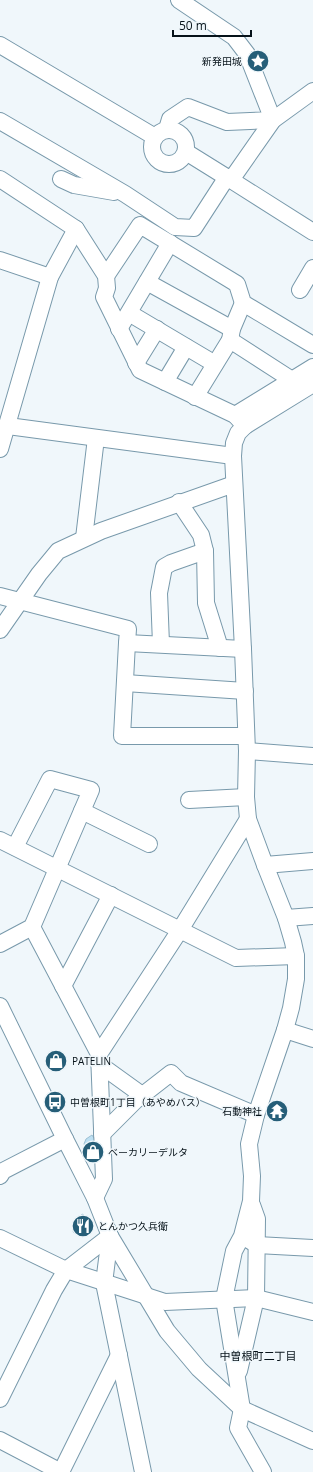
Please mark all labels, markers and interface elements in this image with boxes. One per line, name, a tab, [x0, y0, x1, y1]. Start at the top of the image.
scale bar	[173, 12, 251, 38]
text: 50 m	[179, 17, 207, 34]
place icon: 新発田城	[245, 48, 271, 74]
place label: 新発田城	[202, 54, 242, 68]
shop icon: PATELIN	[43, 1048, 69, 1074]
place label: PATELIN	[72, 1054, 111, 1068]
bus stop icon: 中曽根町1丁目（あやめバス）	[42, 1089, 68, 1115]
place label: 中曽根町1丁目（あやめバス）	[70, 1095, 206, 1109]
temple icon: 石動神社	[264, 1098, 290, 1124]
place label: 石動神社	[222, 1104, 262, 1118]
shop icon: ベーカリーデルタ	[80, 1139, 106, 1165]
place label: ベーカリーデルタ	[108, 1145, 188, 1159]
restaurant icon: とんかつ久兵衛	[70, 1213, 96, 1239]
place label: とんかつ久兵衛	[98, 1219, 168, 1233]
district label: 中曽根町二丁目	[220, 1348, 297, 1363]

